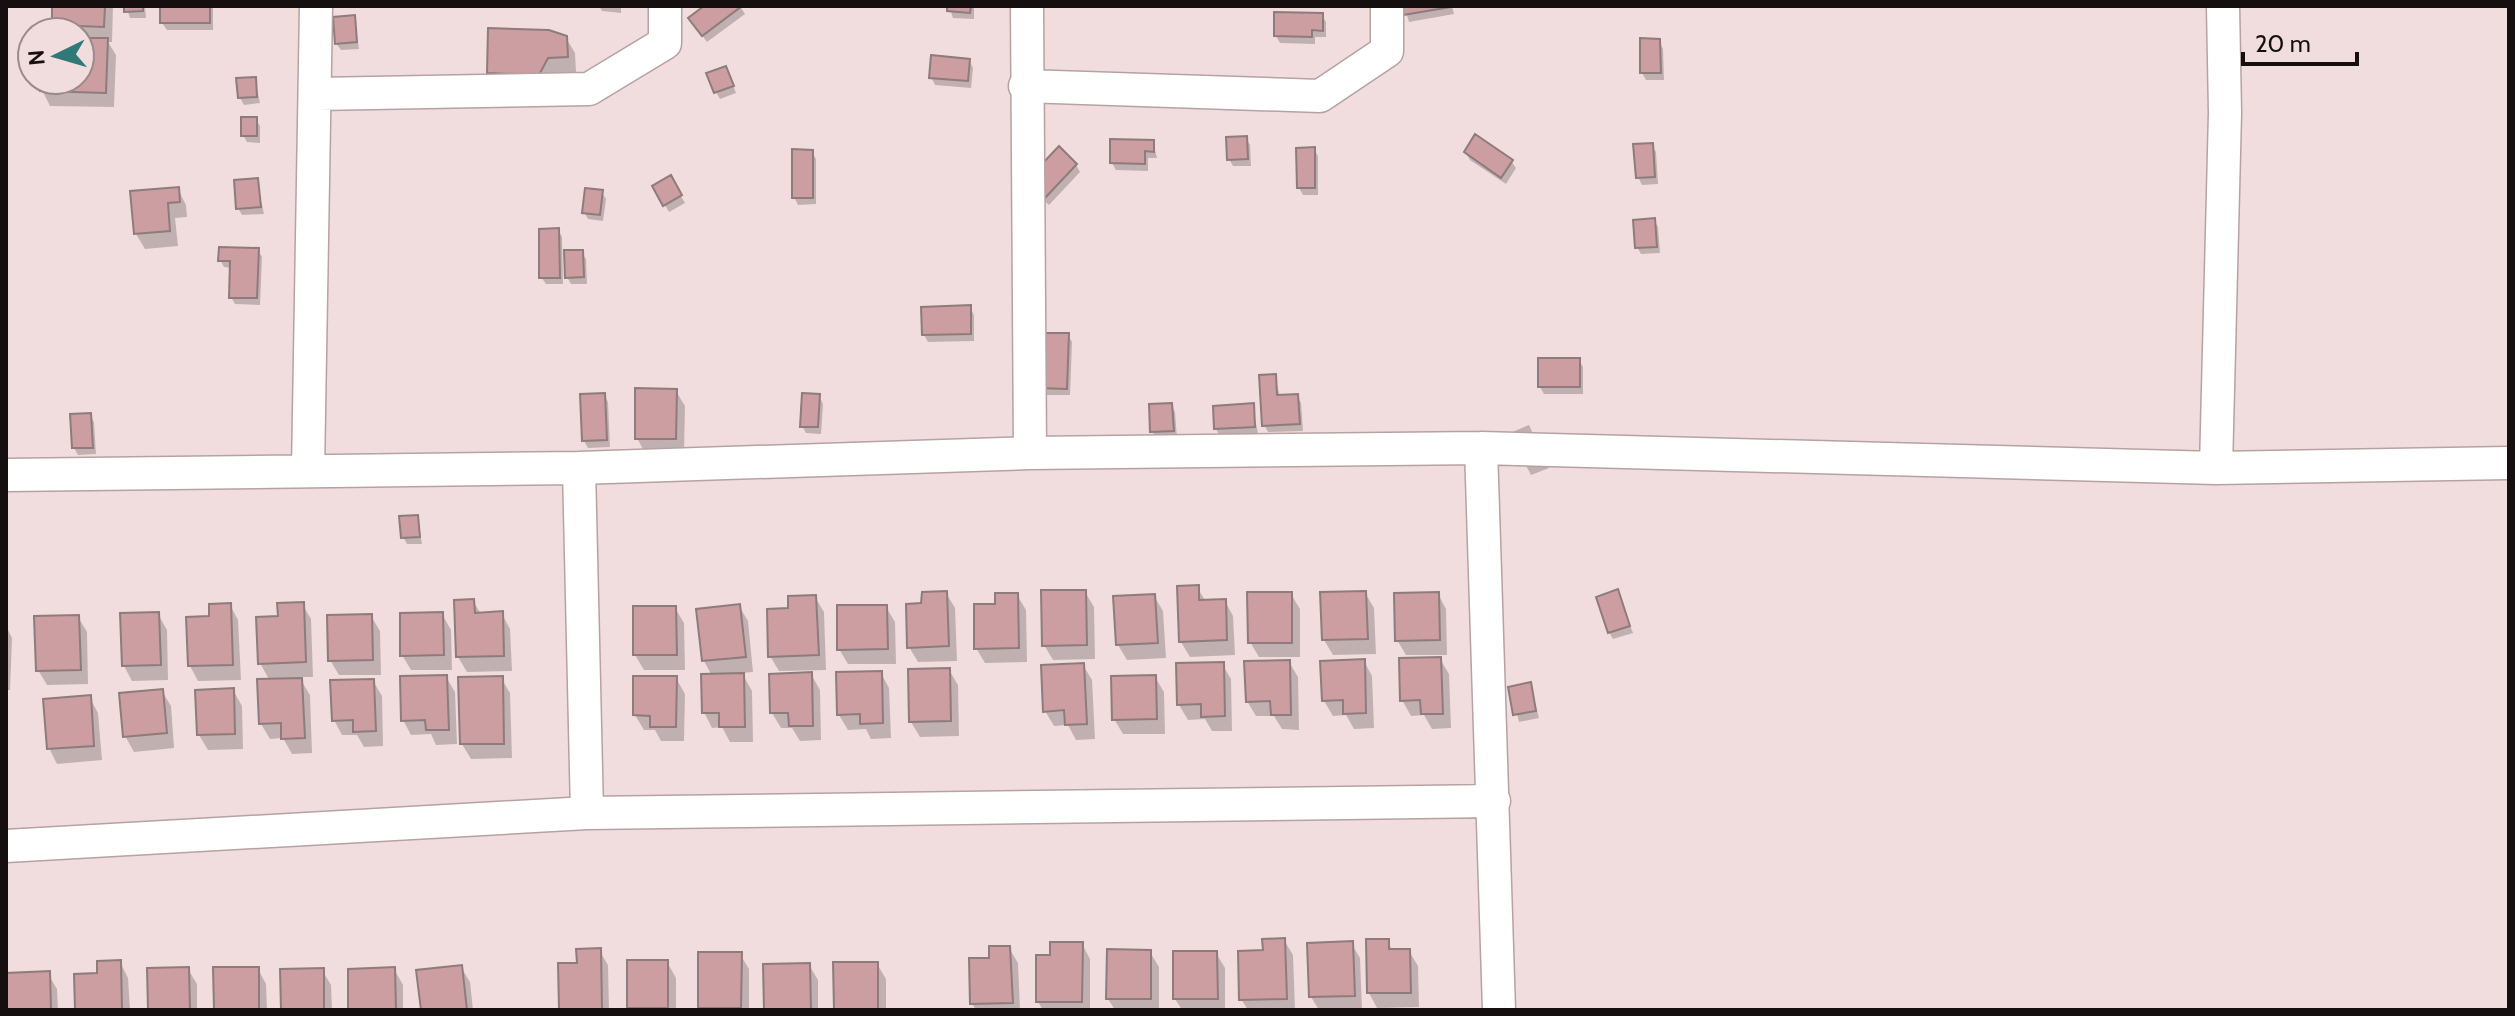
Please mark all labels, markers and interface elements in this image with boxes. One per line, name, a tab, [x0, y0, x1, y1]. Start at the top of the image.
north arrow	[16, 16, 96, 96]
scale bar	[2243, 16, 2357, 66]
text: 20 m	[2255, 29, 2311, 58]
text: N	[22, 49, 51, 67]

